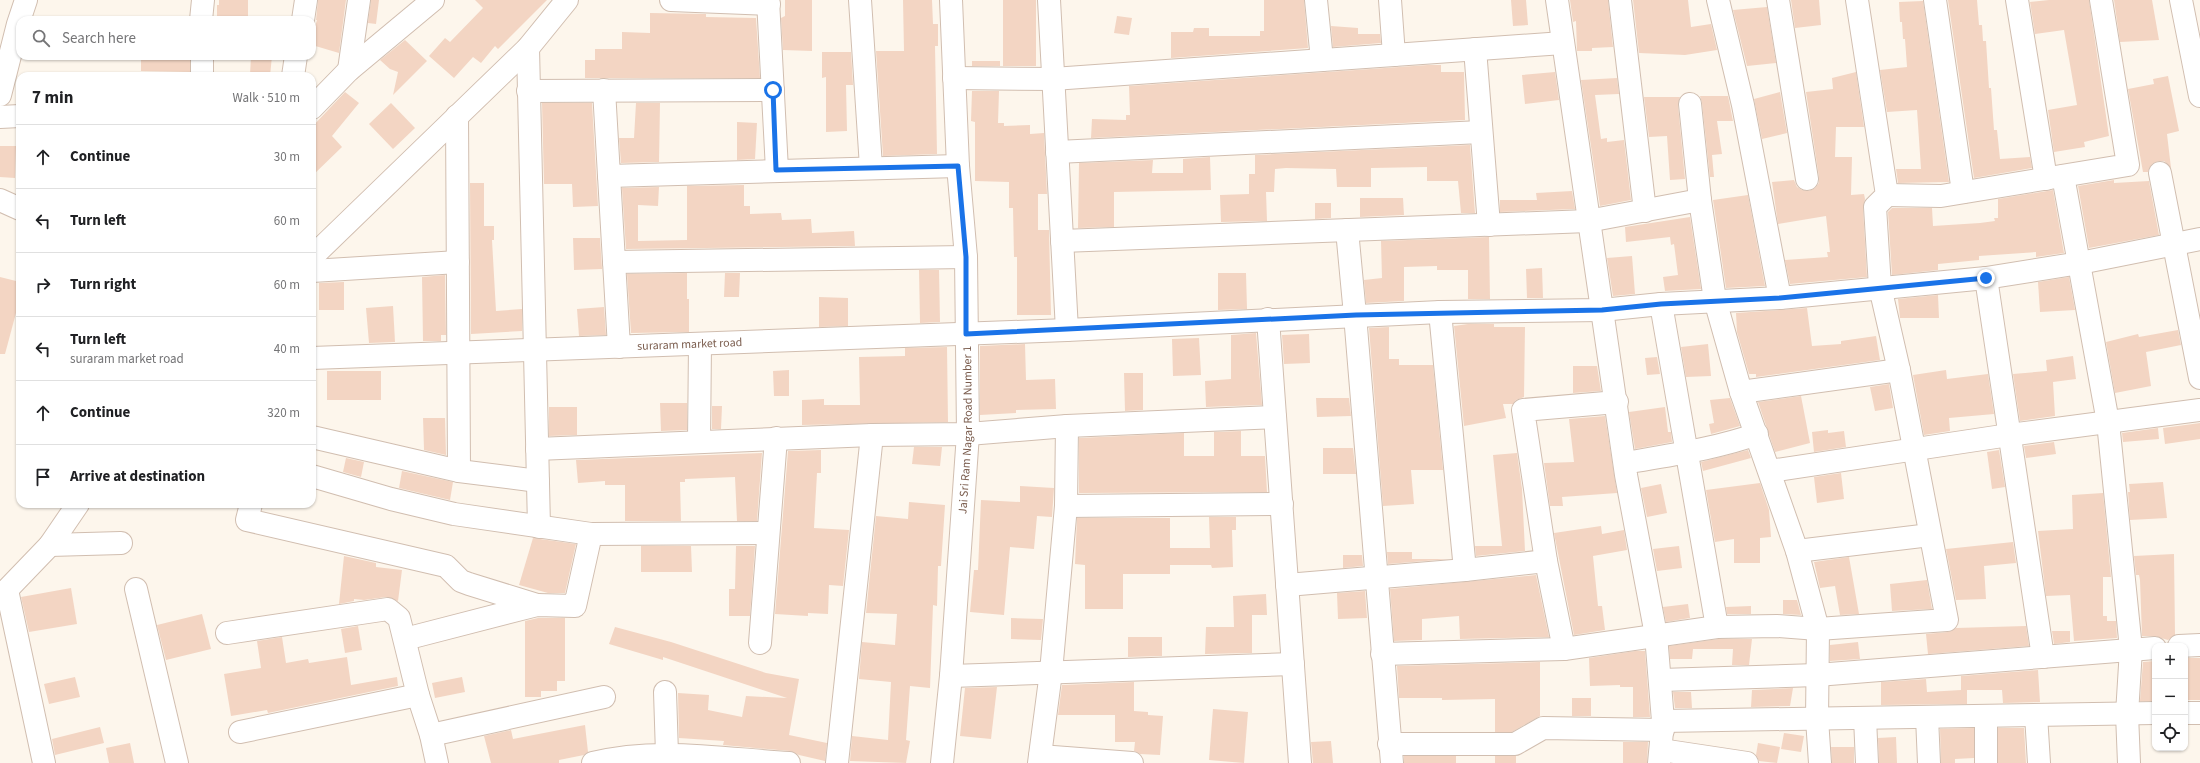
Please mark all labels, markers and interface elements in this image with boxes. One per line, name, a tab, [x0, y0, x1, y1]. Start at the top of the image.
search box	[16, 16, 316, 60]
icon: search	[30, 27, 52, 49]
text: Search here	[62, 28, 136, 49]
route start	[764, 81, 782, 99]
text: 7 min	[32, 86, 73, 110]
text: Walk · 510 m	[232, 89, 300, 107]
icon: ahead	[32, 146, 54, 168]
text: Continue	[70, 146, 130, 167]
text: 30 m	[274, 148, 300, 166]
icon: left	[32, 210, 54, 232]
text: Turn left	[70, 210, 126, 231]
text: 60 m	[274, 212, 300, 230]
route end	[1977, 269, 1995, 287]
icon: right	[32, 274, 54, 296]
text: Turn right	[70, 274, 136, 295]
text: 60 m	[274, 276, 300, 294]
text: Turn left	[70, 329, 126, 350]
street label: suraram market road	[637, 334, 743, 355]
icon: left	[32, 338, 54, 360]
text: 40 m	[274, 340, 300, 358]
street label: Jai Sri Ram Nagar Road Number 1	[954, 346, 977, 515]
text: suraram market road	[70, 350, 184, 368]
icon: ahead	[32, 402, 54, 424]
text: Continue	[70, 402, 130, 423]
text: 320 m	[267, 404, 300, 422]
icon: arrive	[32, 466, 54, 488]
text: Arrive at destination	[70, 466, 205, 487]
map controls	[2152, 643, 2188, 751]
button: +	[2152, 643, 2188, 679]
button: −	[2152, 679, 2188, 715]
button: locate	[2152, 715, 2188, 751]

